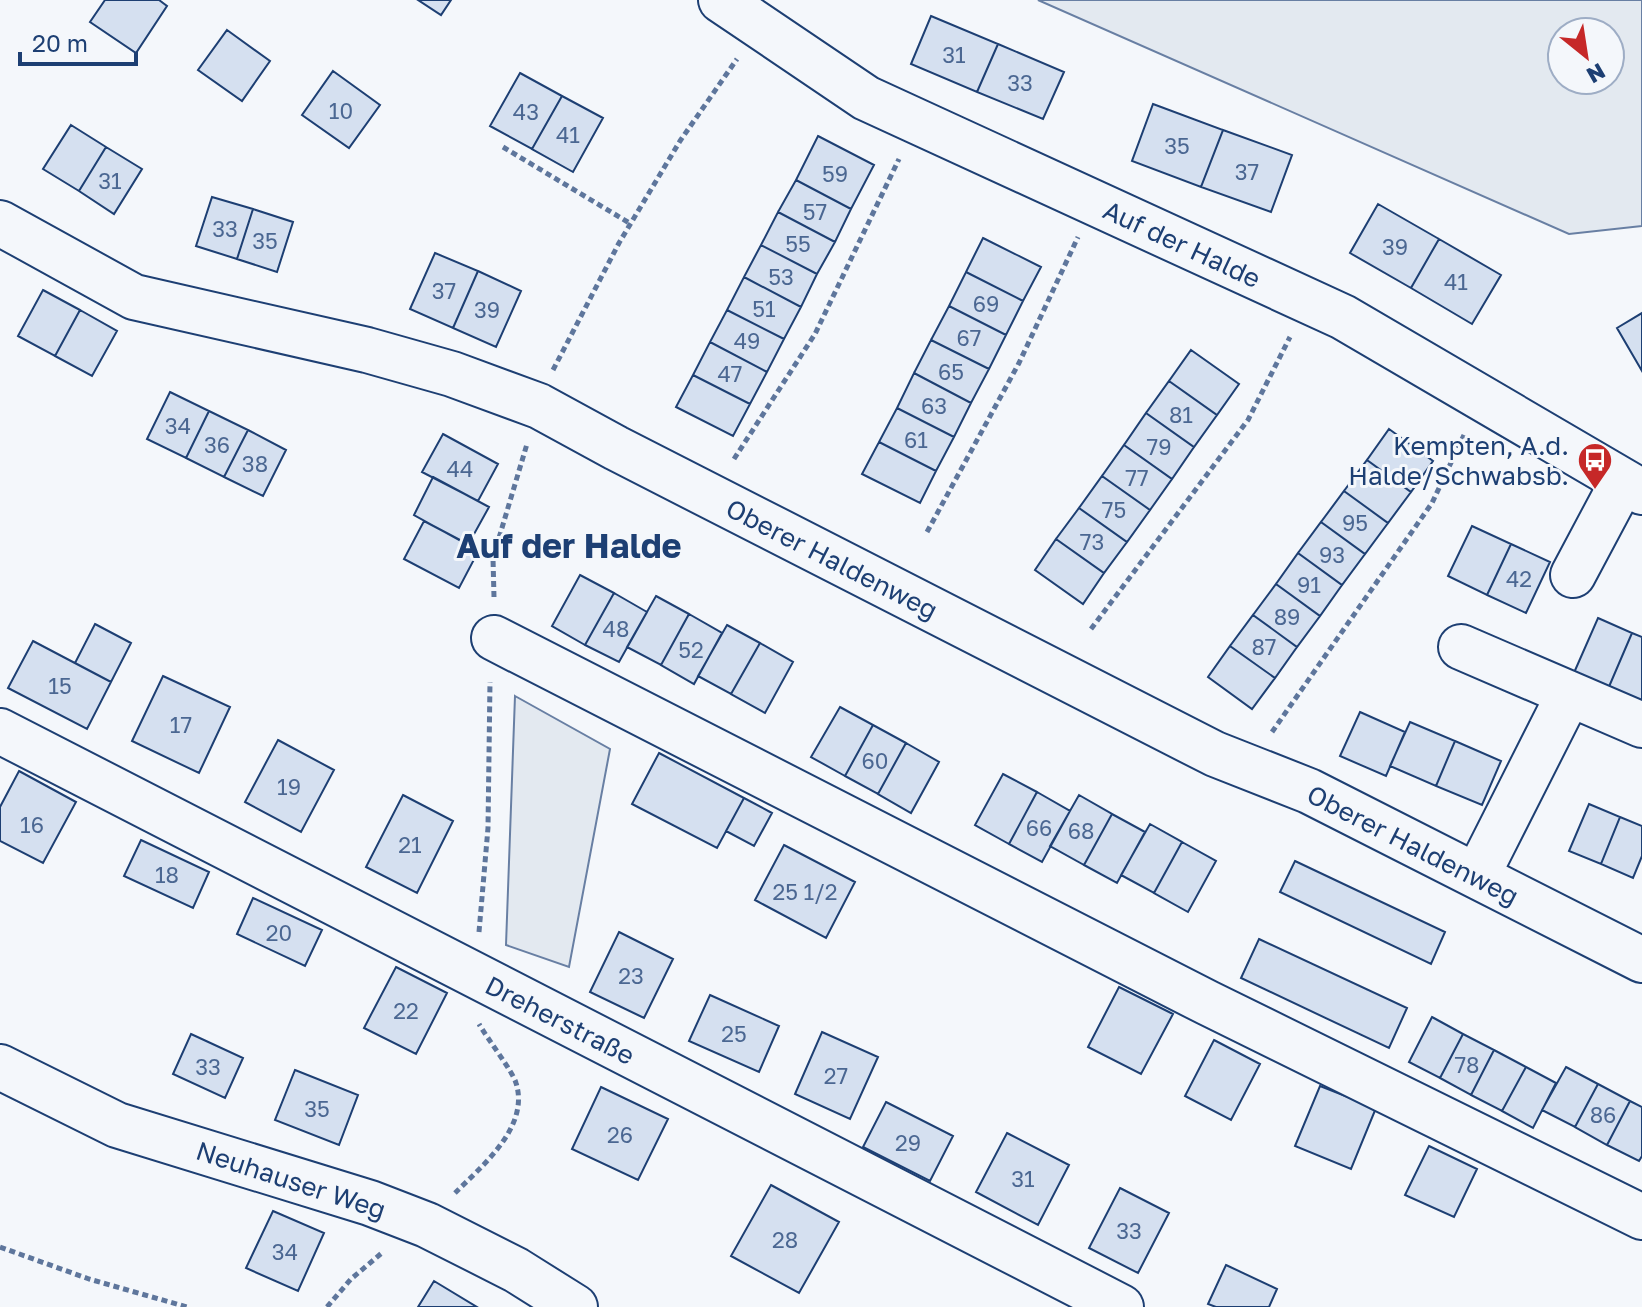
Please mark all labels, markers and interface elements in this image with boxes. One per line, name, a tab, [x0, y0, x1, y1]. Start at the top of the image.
scale bar	[20, 16, 136, 66]
north arrow	[1546, 16, 1626, 96]
text: 20 m	[32, 28, 88, 57]
house number: 31	[942, 41, 966, 68]
text: N	[1582, 58, 1610, 90]
house number: 33	[1007, 69, 1033, 96]
house number: 10	[329, 97, 353, 124]
house number: 43	[513, 98, 539, 125]
house number: 41	[556, 121, 580, 148]
house number: 35	[1164, 132, 1190, 159]
house number: 37	[1235, 158, 1259, 185]
house number: 59	[822, 160, 848, 187]
house number: 31	[98, 167, 122, 194]
street label: Auf der Halde	[1098, 194, 1266, 294]
house number: 57	[803, 198, 827, 225]
house number: 33	[212, 215, 238, 242]
house number: 35	[252, 227, 278, 254]
house number: 55	[785, 230, 811, 257]
house number: 39	[1382, 233, 1408, 260]
house number: 53	[768, 263, 794, 290]
house number: 41	[1444, 268, 1468, 295]
house number: 37	[432, 277, 456, 304]
house number: 69	[973, 290, 999, 317]
house number: 51	[752, 295, 776, 322]
house number: 39	[474, 296, 500, 323]
house number: 67	[957, 324, 981, 351]
house number: 49	[734, 327, 760, 354]
house number: 65	[938, 358, 964, 385]
house number: 47	[717, 360, 743, 387]
house number: 63	[921, 392, 947, 419]
house number: 81	[1169, 401, 1193, 428]
house number: 34	[165, 412, 191, 439]
house number: 61	[904, 426, 928, 453]
place label: Kempten, A.d. Halde/Schwabsb.	[1348, 430, 1569, 491]
house number: 36	[204, 431, 230, 458]
house number: 79	[1147, 433, 1171, 460]
bus stop icon: Kempten, A.d. Halde/Schwabsb.	[1576, 441, 1614, 491]
house number: 38	[242, 450, 268, 477]
house number: 44	[447, 455, 473, 482]
house number: 77	[1125, 464, 1149, 491]
street label: Oberer Haldenweg	[721, 492, 943, 626]
house number: 75	[1102, 496, 1126, 523]
house number: 95	[1342, 509, 1368, 536]
district label: Auf der Halde	[456, 525, 682, 565]
house number: 73	[1080, 528, 1104, 555]
house number: 93	[1319, 541, 1345, 568]
house number: 42	[1506, 565, 1532, 592]
house number: 91	[1297, 571, 1321, 598]
house number: 89	[1274, 603, 1300, 630]
house number: 48	[603, 615, 629, 642]
house number: 87	[1251, 633, 1277, 660]
house number: 52	[678, 636, 704, 663]
house number: 15	[48, 672, 72, 699]
house number: 17	[170, 711, 192, 738]
house number: 60	[862, 747, 888, 774]
house number: 19	[277, 773, 301, 800]
street label: Oberer Haldenweg	[1302, 778, 1524, 912]
house number: 16	[20, 811, 44, 838]
house number: 66	[1026, 814, 1052, 841]
house number: 68	[1068, 817, 1094, 844]
house number: 21	[398, 831, 422, 858]
house number: 18	[155, 861, 179, 888]
house number: 25 1/2	[772, 878, 838, 905]
house number: 20	[266, 919, 292, 946]
house number: 23	[618, 962, 644, 989]
street label: Dreherstraße	[480, 969, 640, 1071]
house number: 22	[393, 997, 419, 1024]
house number: 25	[721, 1020, 747, 1047]
house number: 78	[1454, 1051, 1480, 1078]
house number: 33	[195, 1053, 221, 1080]
house number: 27	[824, 1062, 848, 1089]
house number: 35	[304, 1095, 330, 1122]
house number: 86	[1590, 1101, 1616, 1128]
house number: 26	[607, 1121, 633, 1148]
house number: 29	[895, 1129, 921, 1156]
street label: Neuhauser Weg	[192, 1135, 390, 1225]
house number: 31	[1011, 1165, 1035, 1192]
house number: 33	[1116, 1217, 1142, 1244]
house number: 28	[772, 1226, 798, 1253]
house number: 34	[272, 1238, 298, 1265]

